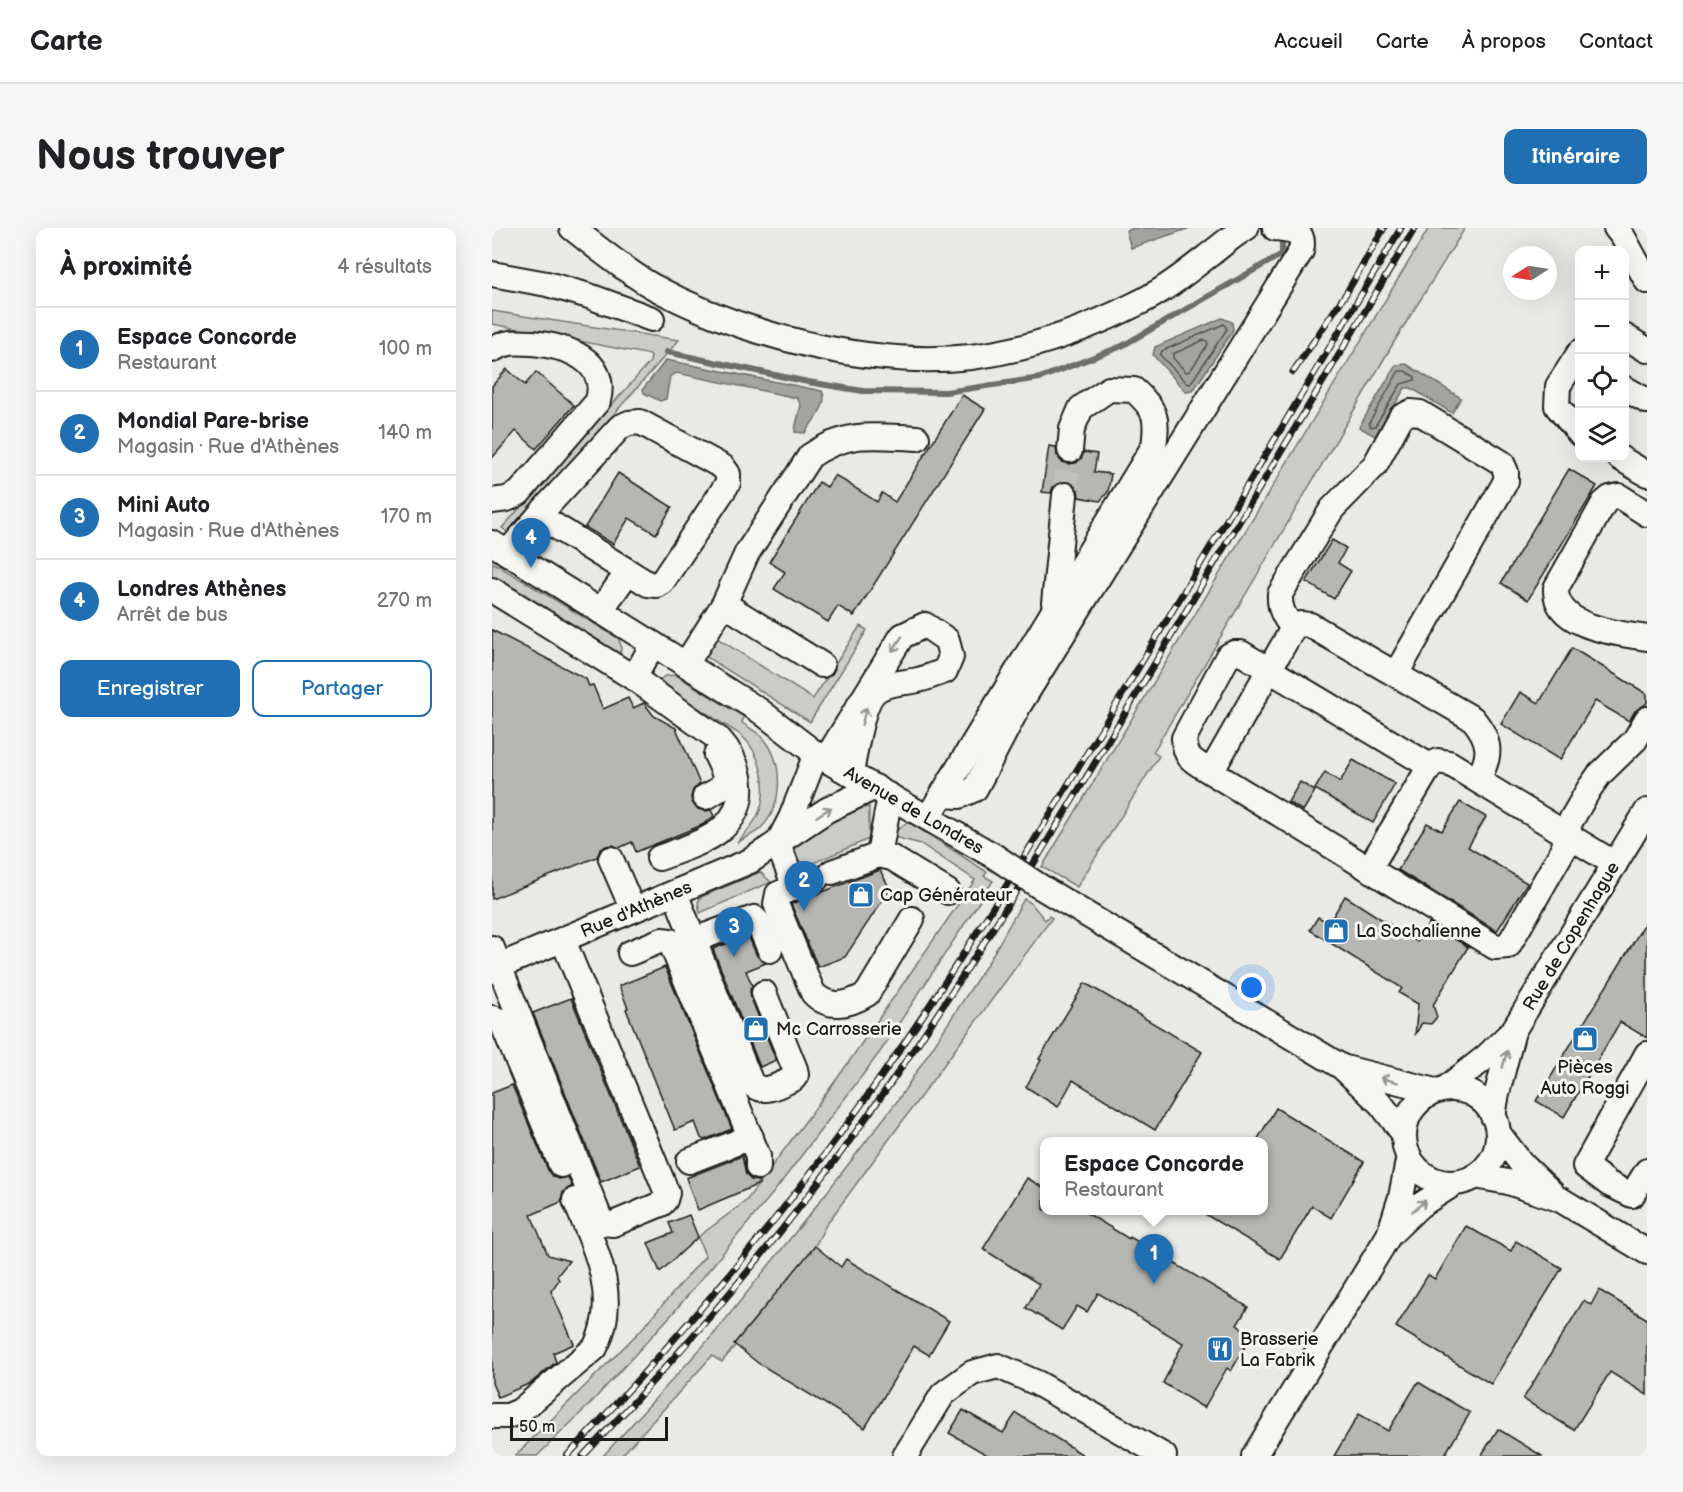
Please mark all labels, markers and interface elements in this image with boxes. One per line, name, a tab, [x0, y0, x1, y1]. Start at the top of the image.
text: Carte	[30, 25, 103, 58]
text: Accueil	[1274, 29, 1343, 54]
text: Carte	[1376, 29, 1429, 54]
text: À propos	[1462, 29, 1546, 54]
text: Contact	[1579, 29, 1653, 54]
button: Itinéraire	[1504, 129, 1647, 184]
text: Nous trouver	[36, 131, 284, 182]
north arrow	[1503, 246, 1557, 300]
map controls	[1575, 246, 1629, 462]
button: +	[1575, 246, 1629, 300]
text: À proximité	[60, 252, 192, 283]
text: 4 résultats	[337, 255, 432, 279]
button: −	[1575, 300, 1629, 354]
text: Espace Concorde	[117, 324, 297, 351]
text: 1	[75, 337, 84, 361]
text: 100 m	[379, 337, 432, 361]
text: Restaurant	[117, 351, 217, 375]
button: locate	[1575, 354, 1629, 408]
text: Mondial Pare-brise	[117, 408, 309, 435]
button: layers	[1575, 408, 1629, 462]
text: 2	[74, 421, 85, 445]
text: 140 m	[378, 421, 432, 445]
text: Magasin · Rue d'Athènes	[117, 435, 339, 459]
text: Mini Auto	[117, 492, 210, 519]
text: 3	[74, 505, 85, 529]
text: 170 m	[381, 505, 432, 529]
pin: 4	[512, 518, 550, 568]
text: Magasin · Rue d'Athènes	[117, 519, 339, 543]
text: Londres Athènes	[117, 576, 286, 603]
text: 4	[74, 589, 85, 613]
text: 270 m	[377, 589, 432, 613]
text: Arrêt de bus	[117, 603, 228, 627]
one-way arrow	[891, 636, 904, 653]
button: Enregistrer	[60, 660, 240, 717]
button: Partager	[252, 660, 432, 717]
one-way arrow	[858, 707, 870, 726]
street label: Avenue de Londres	[840, 762, 987, 859]
one-way arrow	[815, 806, 832, 818]
street label: Rue de Copenhague	[1519, 858, 1624, 1014]
pin: 2	[784, 862, 824, 911]
street label: Rue d'Athènes	[577, 877, 695, 942]
shop icon: Cap Générateur	[846, 880, 876, 910]
place label: Cap Générateur	[880, 885, 1013, 906]
pin: 3	[714, 908, 754, 957]
shop icon: La Sochalienne	[1321, 916, 1351, 946]
place label: La Sochalienne	[1356, 921, 1482, 942]
your location	[1237, 973, 1266, 1002]
shop icon: Mc Carrosserie	[741, 1014, 771, 1044]
place label: Mc Carrosserie	[776, 1019, 902, 1040]
shop icon: Pièces Auto Roggi	[1570, 1024, 1600, 1054]
one-way arrow	[1500, 1050, 1512, 1069]
place label: Pièces Auto Roggi	[1541, 1057, 1629, 1099]
one-way arrow	[1379, 1073, 1398, 1085]
popup	[1040, 1137, 1268, 1215]
text: Espace Concorde	[1064, 1151, 1244, 1178]
text: Restaurant	[1064, 1178, 1164, 1202]
one-way arrow	[1411, 1200, 1427, 1213]
pin: 1	[1134, 1234, 1174, 1284]
place label: Brasserie La Fabrik	[1240, 1329, 1319, 1371]
restaurant icon: Brasserie La Fabrik	[1205, 1334, 1235, 1364]
scale bar	[510, 1414, 668, 1442]
text: 50 m	[519, 1418, 555, 1437]

